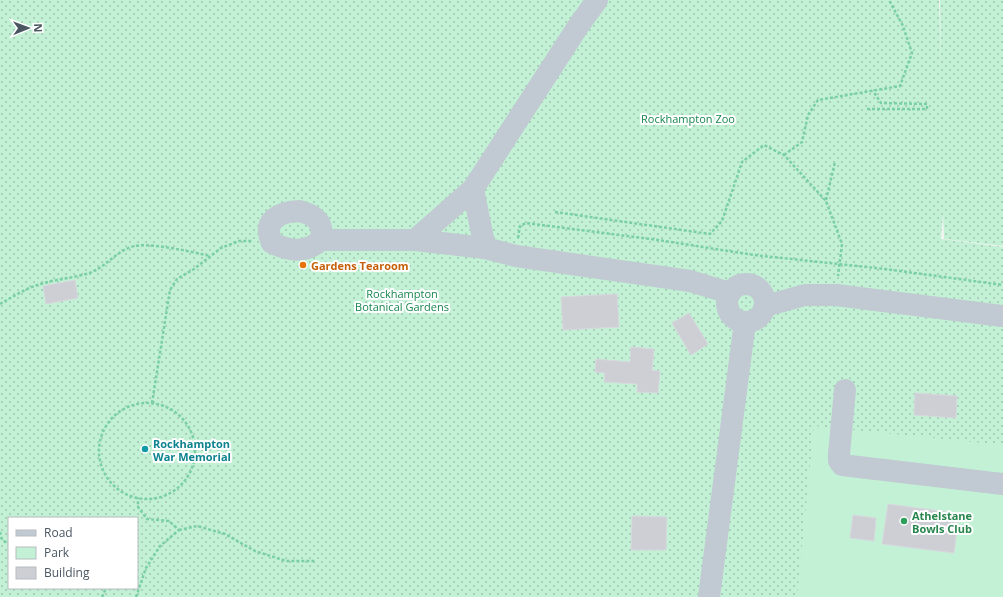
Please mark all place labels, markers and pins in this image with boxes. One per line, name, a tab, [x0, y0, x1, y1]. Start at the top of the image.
place label: Gardens Tearoom	[311, 258, 409, 273]
marker: Gardens Tearoom	[298, 260, 308, 270]
place label: Rockhampton War Memorial	[153, 436, 231, 464]
marker: Rockhampton War Memorial	[140, 444, 150, 454]
place label: Athelstane Bowls Club	[912, 508, 973, 536]
marker: Athelstane Bowls Club	[899, 516, 909, 526]

